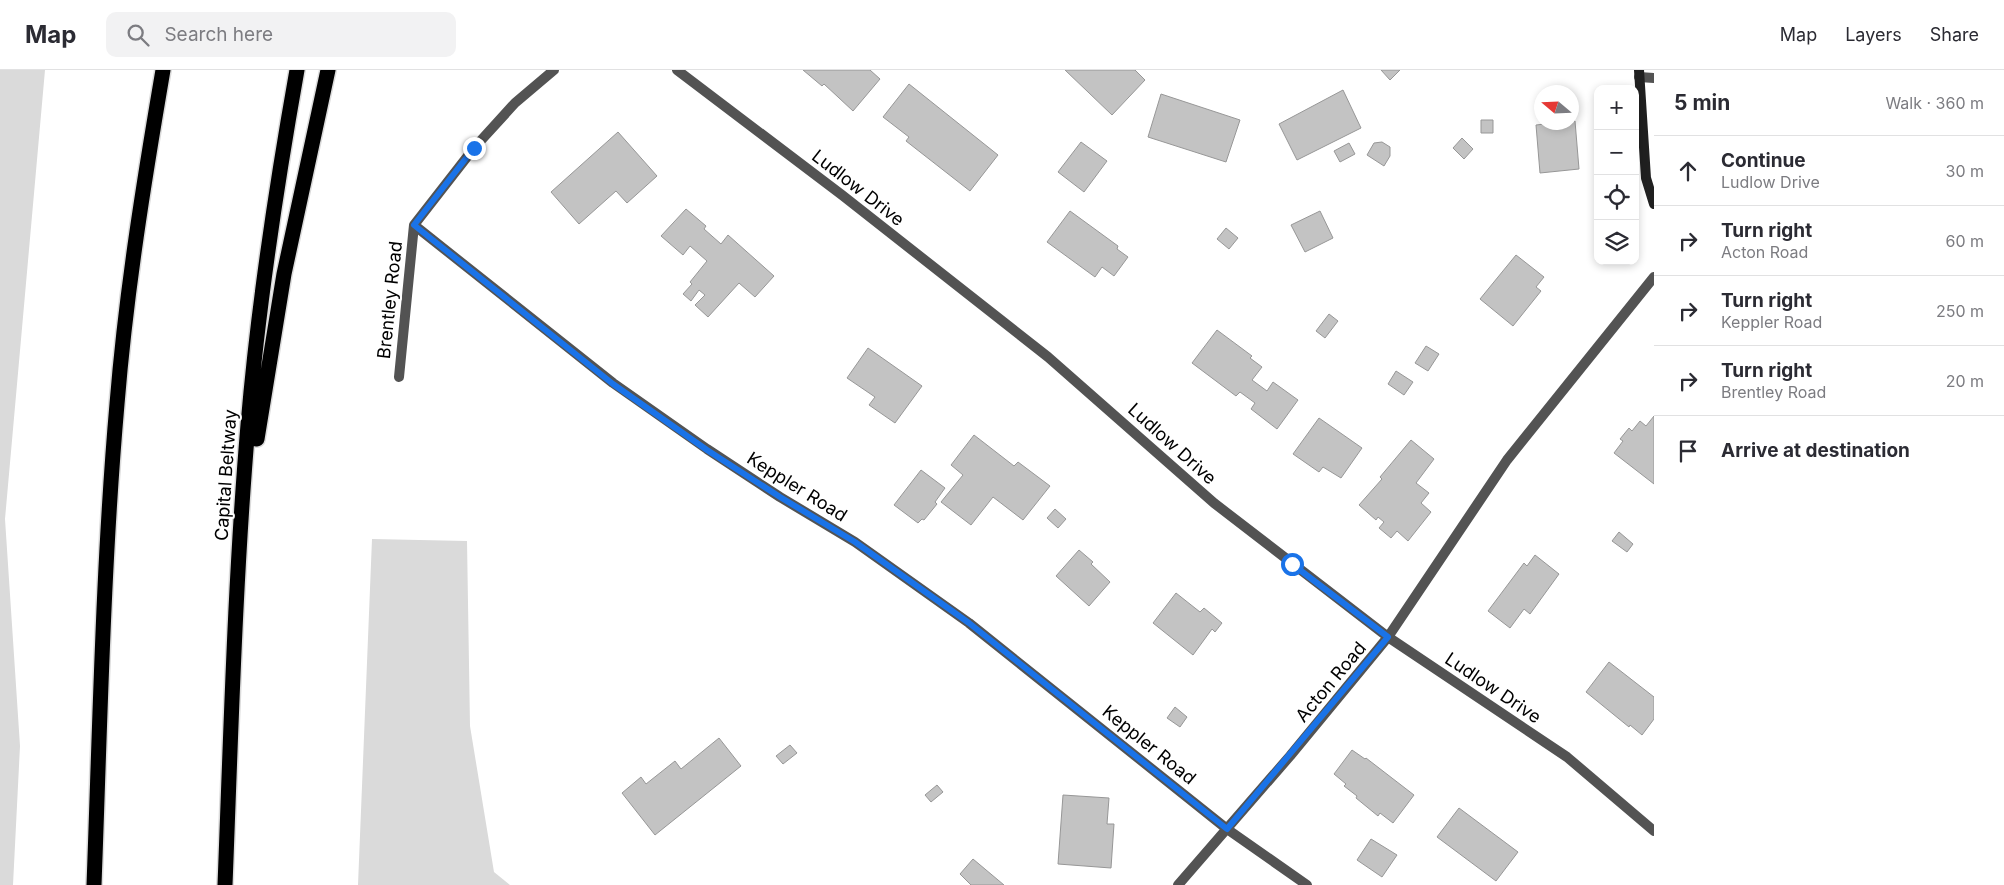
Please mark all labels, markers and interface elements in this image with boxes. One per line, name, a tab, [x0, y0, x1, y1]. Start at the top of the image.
search box	[106, 12, 456, 57]
text: Map	[25, 20, 76, 49]
icon: search	[124, 21, 152, 49]
text: Search here	[164, 23, 273, 46]
text: Map	[1780, 24, 1817, 45]
text: Layers	[1845, 24, 1902, 45]
text: Share	[1930, 24, 1979, 45]
north arrow	[1534, 85, 1579, 130]
map controls	[1594, 85, 1639, 265]
button: +	[1594, 85, 1639, 130]
text: 5 min	[1674, 90, 1730, 115]
text: Walk · 360 m	[1885, 93, 1984, 113]
button: −	[1594, 130, 1639, 175]
route end	[463, 137, 486, 160]
street label: Ludlow Drive	[808, 145, 909, 230]
text: Continue	[1721, 149, 1806, 172]
icon: ahead	[1674, 157, 1702, 185]
text: 30 m	[1946, 161, 1984, 181]
text: Ludlow Drive	[1721, 172, 1820, 192]
button: locate	[1594, 175, 1639, 220]
text: Turn right	[1721, 219, 1812, 242]
button: layers	[1594, 220, 1639, 265]
icon: right	[1674, 227, 1702, 255]
text: 60 m	[1945, 231, 1984, 251]
street label: Brentley Road	[373, 240, 406, 360]
text: Acton Road	[1721, 242, 1808, 262]
text: Turn right	[1721, 289, 1812, 312]
icon: right	[1674, 297, 1702, 325]
text: 250 m	[1936, 301, 1984, 321]
text: Keppler Road	[1721, 312, 1822, 332]
text: Turn right	[1721, 359, 1812, 382]
icon: right	[1674, 367, 1702, 395]
text: 20 m	[1946, 371, 1984, 391]
text: Brentley Road	[1721, 382, 1826, 402]
street label: Ludlow Drive	[1124, 399, 1221, 489]
street label: Capital Beltway	[210, 408, 241, 541]
icon: arrive	[1674, 437, 1702, 465]
text: Arrive at destination	[1721, 439, 1910, 462]
street label: Keppler Road	[743, 447, 851, 526]
route start	[1281, 553, 1304, 576]
street label: Acton Road	[1291, 637, 1370, 726]
street label: Ludlow Drive	[1441, 648, 1545, 727]
street label: Keppler Road	[1098, 701, 1200, 789]

